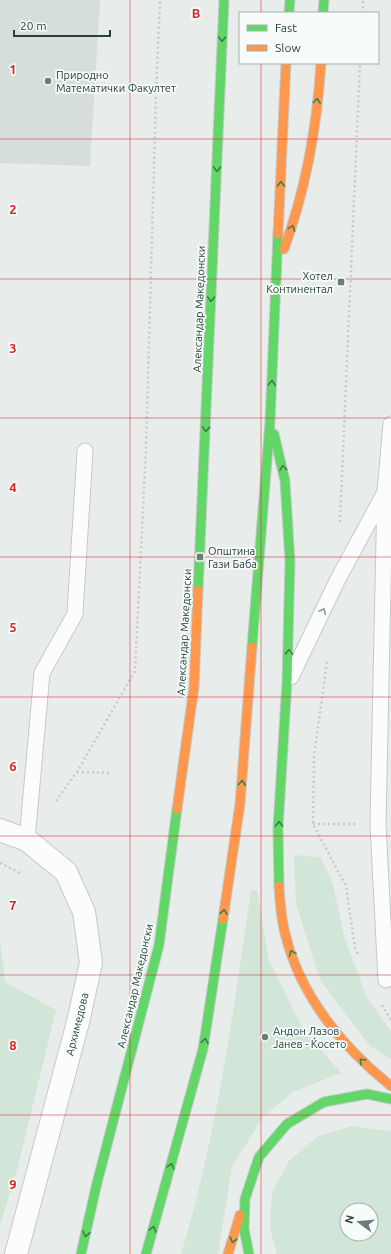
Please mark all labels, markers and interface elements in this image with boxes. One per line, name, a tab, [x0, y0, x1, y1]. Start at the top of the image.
text: B	[192, 6, 201, 20]
scale bar	[14, 12, 110, 38]
legend	[239, 12, 379, 64]
text: 20 m	[20, 19, 47, 32]
text: Fast	[275, 21, 297, 34]
one-way arrow	[218, 36, 227, 42]
text: Slow	[275, 41, 301, 54]
text: 1	[9, 62, 17, 76]
place label: Природно Математички Факултет	[56, 69, 176, 94]
marker: Природно Математички Факултет	[43, 76, 53, 86]
one-way arrow	[312, 98, 321, 104]
one-way arrow	[212, 166, 221, 172]
one-way arrow	[277, 181, 285, 187]
text: 2	[9, 202, 17, 216]
one-way arrow	[288, 225, 296, 232]
street label: Александар Македонски	[191, 245, 207, 373]
place label: Хотел Континентал	[266, 270, 333, 295]
marker: Хотел Континентал	[336, 277, 346, 287]
one-way arrow	[207, 296, 215, 302]
text: 3	[9, 341, 17, 355]
one-way arrow	[268, 380, 276, 386]
one-way arrow	[201, 426, 210, 432]
one-way arrow	[279, 465, 288, 471]
text: 4	[9, 480, 17, 494]
place label: Општина Гази Баба	[208, 545, 257, 570]
marker: Општина Гази Баба	[195, 552, 205, 562]
street label: Александар Македонски	[175, 568, 193, 696]
one-way arrow	[318, 608, 326, 616]
text: 5	[9, 620, 17, 634]
one-way arrow	[284, 649, 293, 655]
text: 6	[9, 759, 17, 773]
one-way arrow	[237, 780, 246, 786]
one-way arrow	[275, 821, 283, 827]
text: 7	[9, 898, 17, 912]
one-way arrow	[219, 909, 228, 915]
street label: Александар Македонски	[115, 923, 155, 1049]
one-way arrow	[288, 949, 296, 956]
street label: Архимедова	[63, 991, 91, 1057]
place label: Андон Лазов Јанев - Ќосето	[273, 1025, 346, 1050]
marker: Андон Лазов Јанев - Ќосето	[260, 1032, 270, 1042]
text: 8	[9, 1038, 17, 1052]
one-way arrow	[200, 1038, 209, 1044]
one-way arrow	[359, 1058, 366, 1066]
one-way arrow	[166, 1163, 174, 1169]
text: 9	[9, 1177, 17, 1191]
north arrow	[339, 1202, 379, 1242]
text: N	[342, 1214, 356, 1225]
one-way arrow	[148, 1226, 157, 1233]
one-way arrow	[82, 1231, 90, 1238]
one-way arrow	[229, 1236, 237, 1243]

